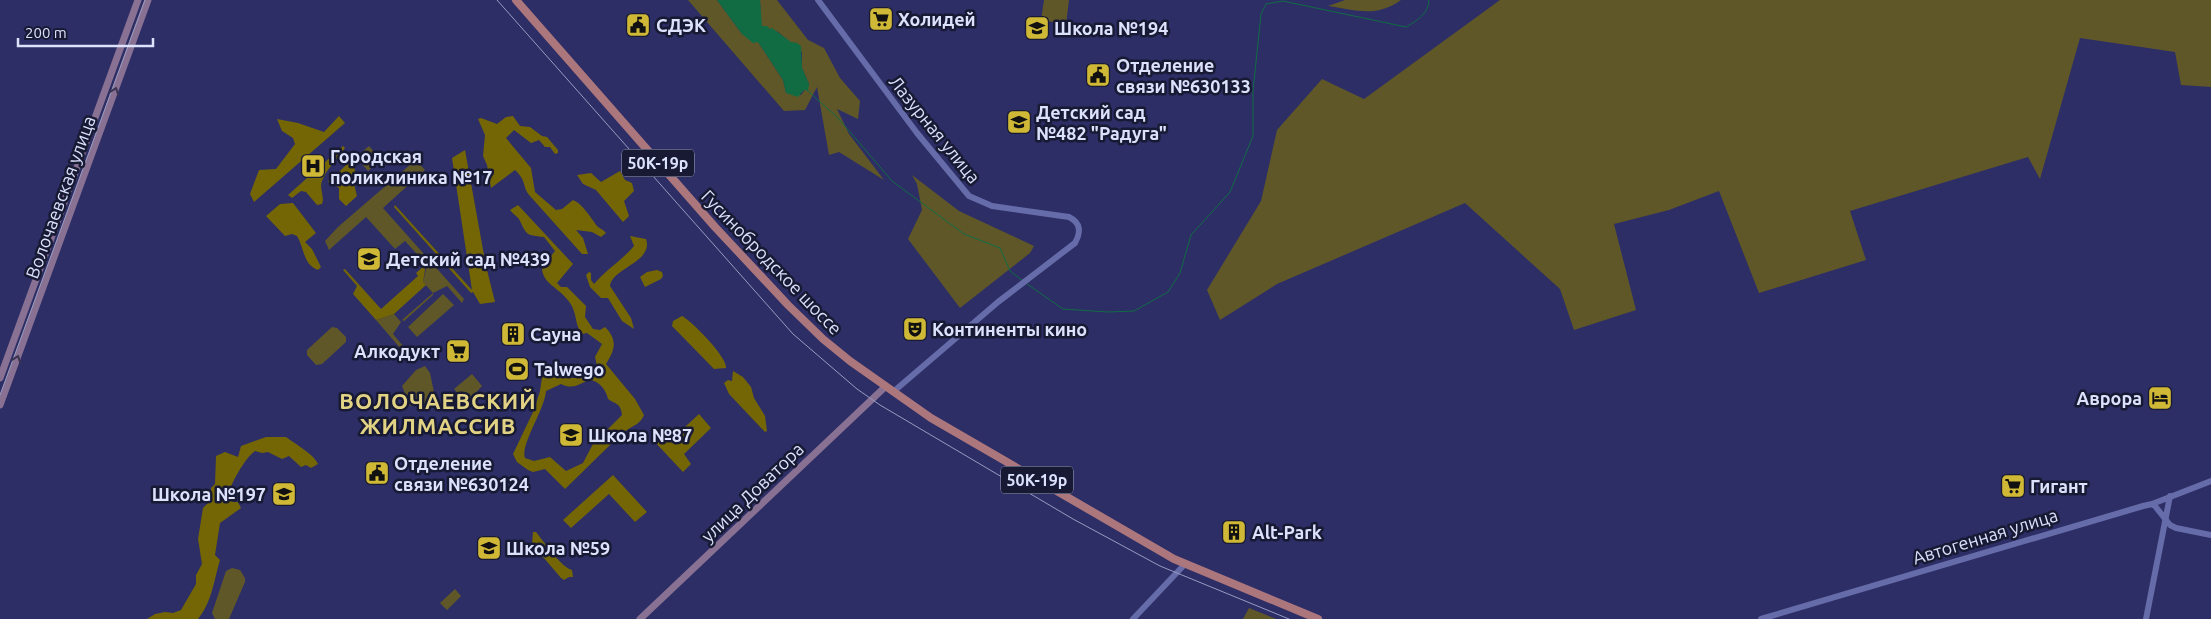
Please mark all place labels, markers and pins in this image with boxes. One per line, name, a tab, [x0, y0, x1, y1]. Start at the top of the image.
supermarket icon: Холидей	[868, 6, 894, 32]
place label: Холидей	[898, 9, 976, 29]
public building icon: СДЭК	[625, 12, 651, 38]
place label: СДЭК	[656, 15, 706, 35]
school or university icon: Школа №194	[1024, 15, 1050, 41]
place label: Школа №194	[1054, 18, 1168, 38]
place label: Отделение связи №630133	[1116, 55, 1251, 96]
public building icon: Отделение связи №630133	[1085, 62, 1111, 88]
place label: Детский сад №482 "Радуга"	[1036, 102, 1167, 143]
school or university icon: Детский сад №482 "Радуга"	[1006, 109, 1032, 135]
place label: Городская поликлиника №17	[330, 146, 492, 187]
hospital icon: Городская поликлиника №17	[300, 153, 326, 179]
school or university icon: Детский сад №439	[356, 246, 382, 272]
place label: Детский сад №439	[386, 249, 550, 269]
theatre icon: Континенты кино	[902, 316, 928, 342]
place label: Континенты кино	[932, 319, 1087, 339]
building icon: Сауна	[500, 321, 526, 347]
place label: Сауна	[530, 324, 581, 344]
supermarket icon: Алкодукт	[445, 338, 471, 364]
place label: Алкодукт	[354, 341, 440, 361]
sports icon: Talwego	[504, 356, 530, 382]
place label: Talwego	[534, 359, 604, 379]
hotel icon: Аврора	[2147, 385, 2173, 411]
place label: Аврора	[2077, 388, 2142, 408]
school or university icon: Школа №87	[558, 422, 584, 448]
place label: Школа №87	[588, 425, 692, 445]
place label: Отделение связи №630124	[394, 453, 529, 494]
public building icon: Отделение связи №630124	[364, 460, 390, 486]
supermarket icon: Гигант	[2000, 473, 2026, 499]
place label: Гигант	[2030, 476, 2088, 496]
school or university icon: Школа №197	[271, 481, 297, 507]
place label: Школа №197	[152, 484, 266, 504]
building icon: Alt-Park	[1221, 519, 1247, 545]
place label: Alt-Park	[1252, 522, 1322, 542]
school or university icon: Школа №59	[476, 535, 502, 561]
place label: Школа №59	[506, 538, 610, 558]

